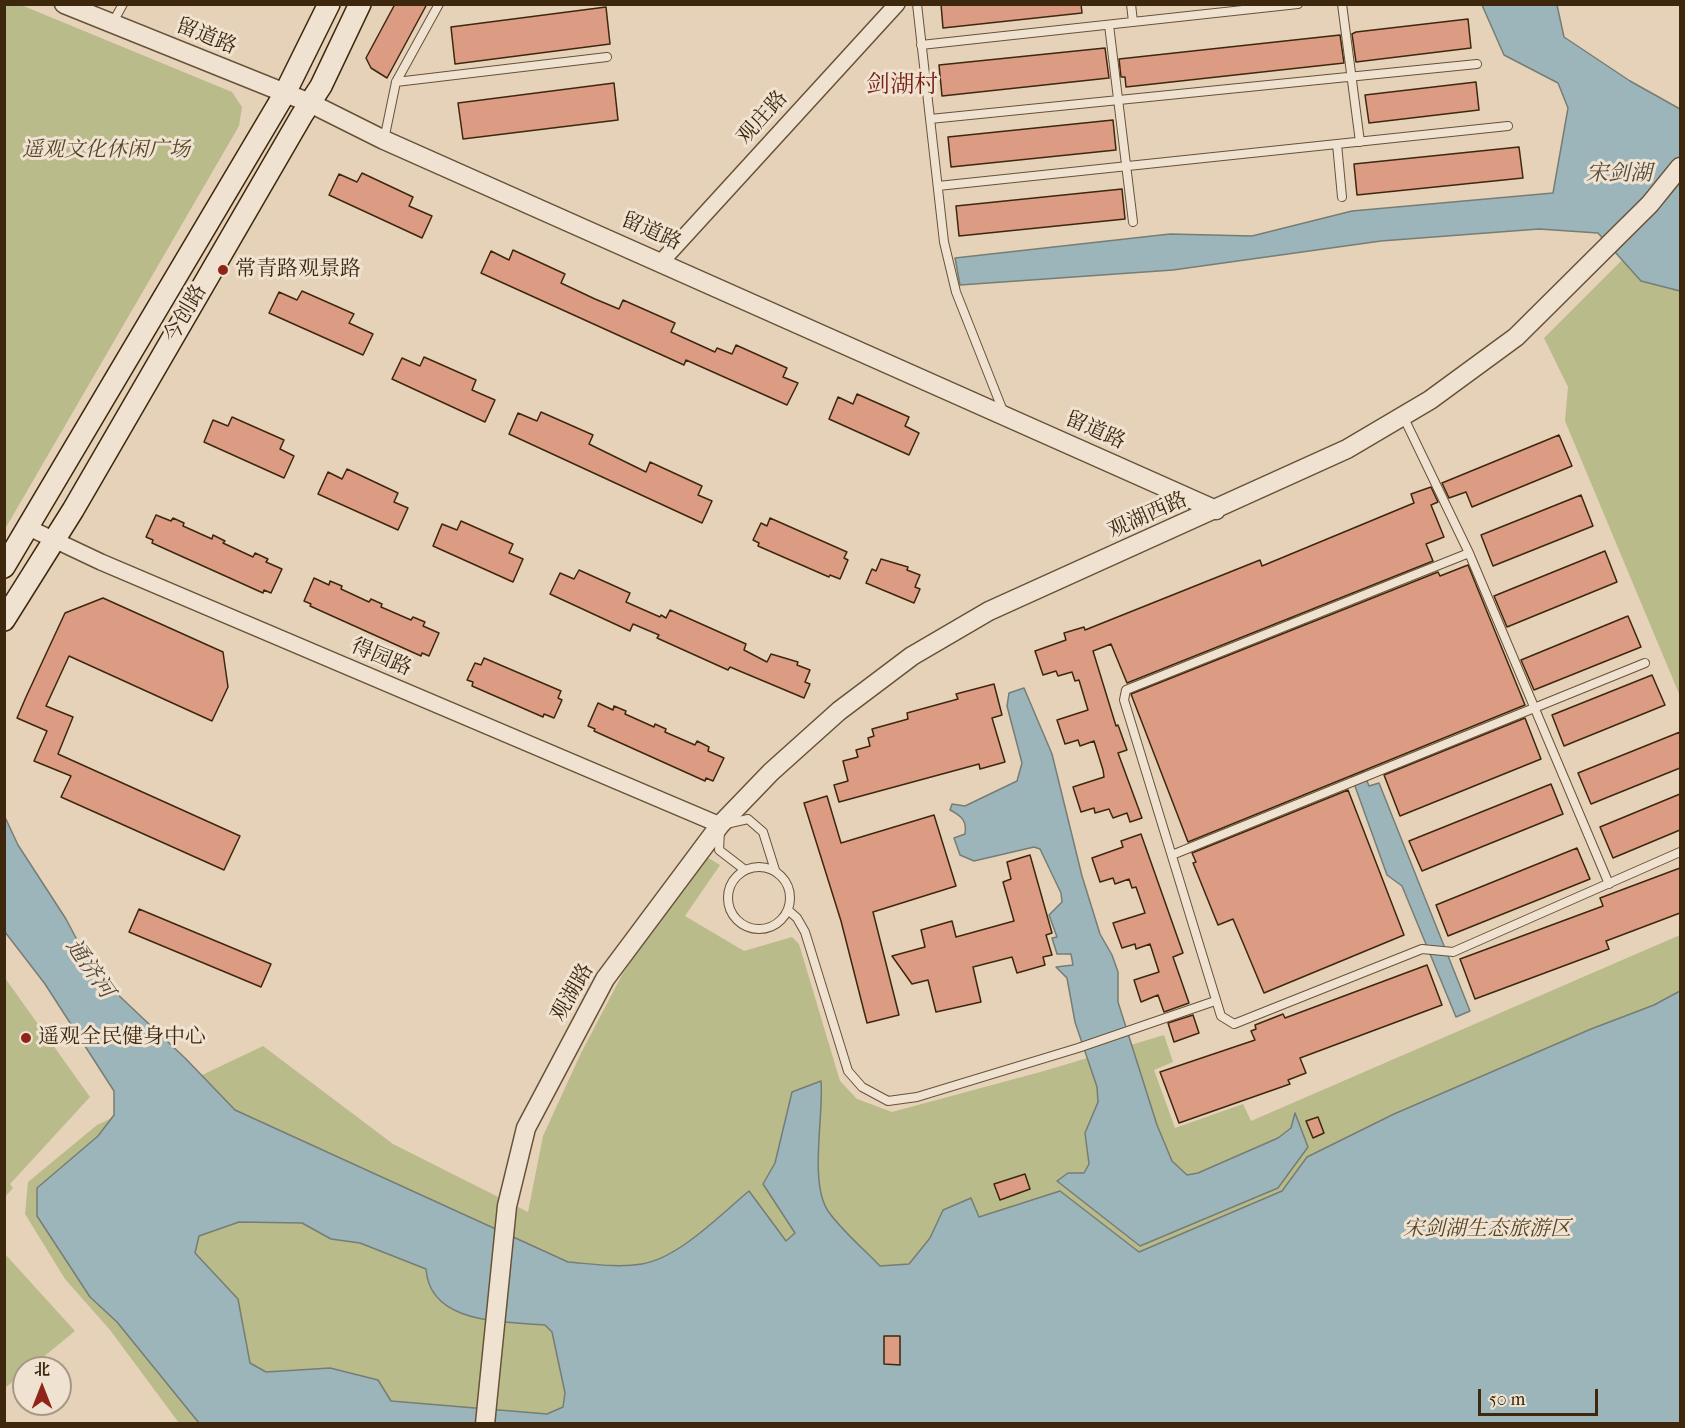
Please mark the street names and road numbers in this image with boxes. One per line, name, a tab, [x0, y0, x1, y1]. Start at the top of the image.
street label: 留道路	[172, 14, 240, 60]
street label: 观庄路	[733, 86, 793, 150]
street label: 留道路	[617, 208, 685, 256]
street label: 今创路	[159, 280, 213, 348]
street label: 留道路	[1061, 407, 1129, 455]
street label: 观湖西路	[1105, 487, 1191, 545]
street label: 得园路	[347, 634, 415, 682]
street label: 观湖路	[546, 959, 600, 1027]

